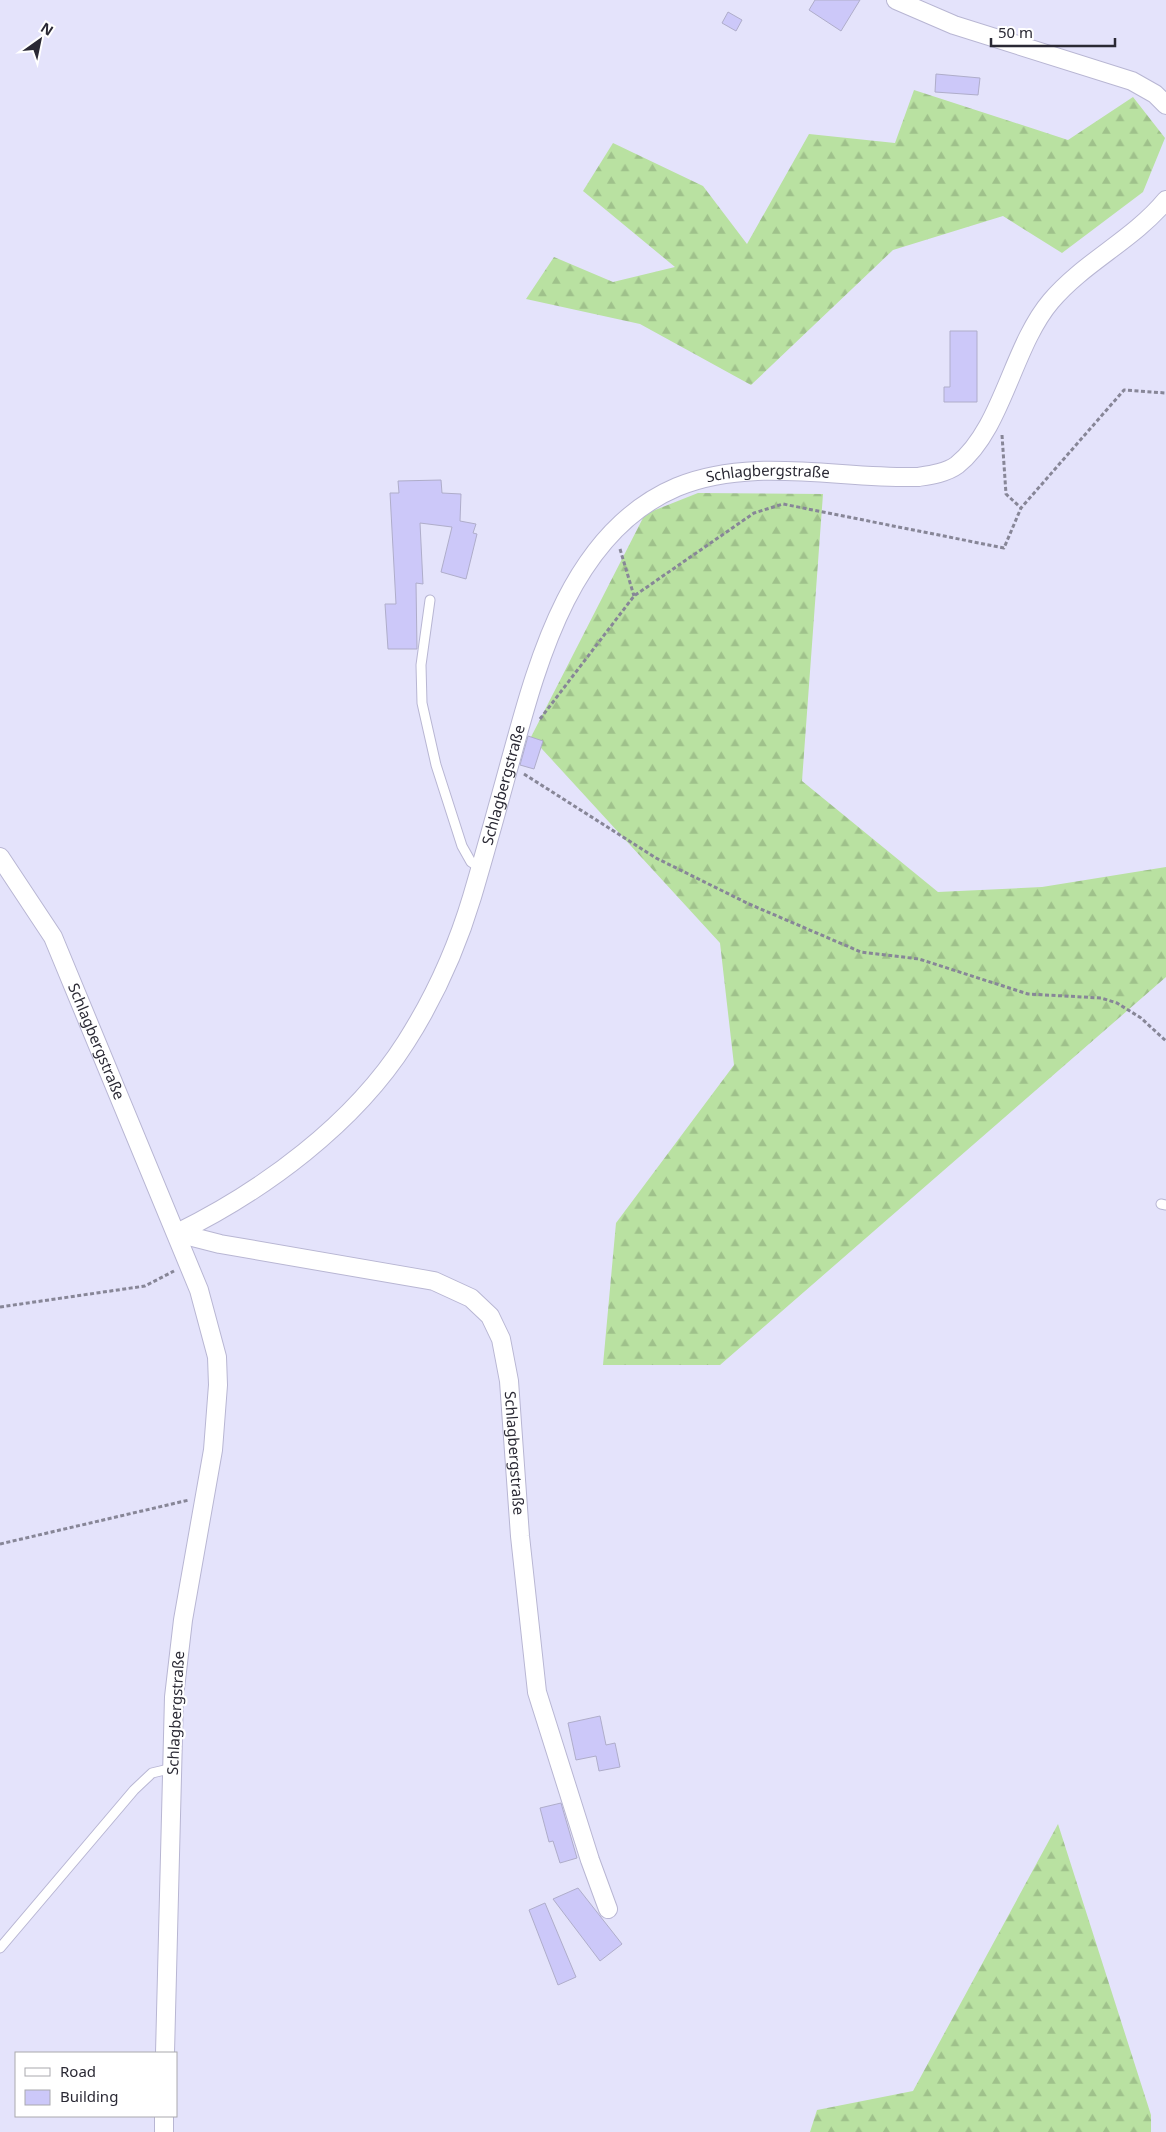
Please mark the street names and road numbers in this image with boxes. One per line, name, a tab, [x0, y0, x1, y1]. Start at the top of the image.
street label: Schlagbergstraße	[704, 460, 830, 486]
street label: Schlagbergstraße	[477, 722, 529, 847]
street label: Schlagbergstraße	[64, 980, 130, 1102]
street label: Schlagbergstraße	[501, 1390, 529, 1516]
street label: Schlagbergstraße	[162, 1651, 188, 1775]

